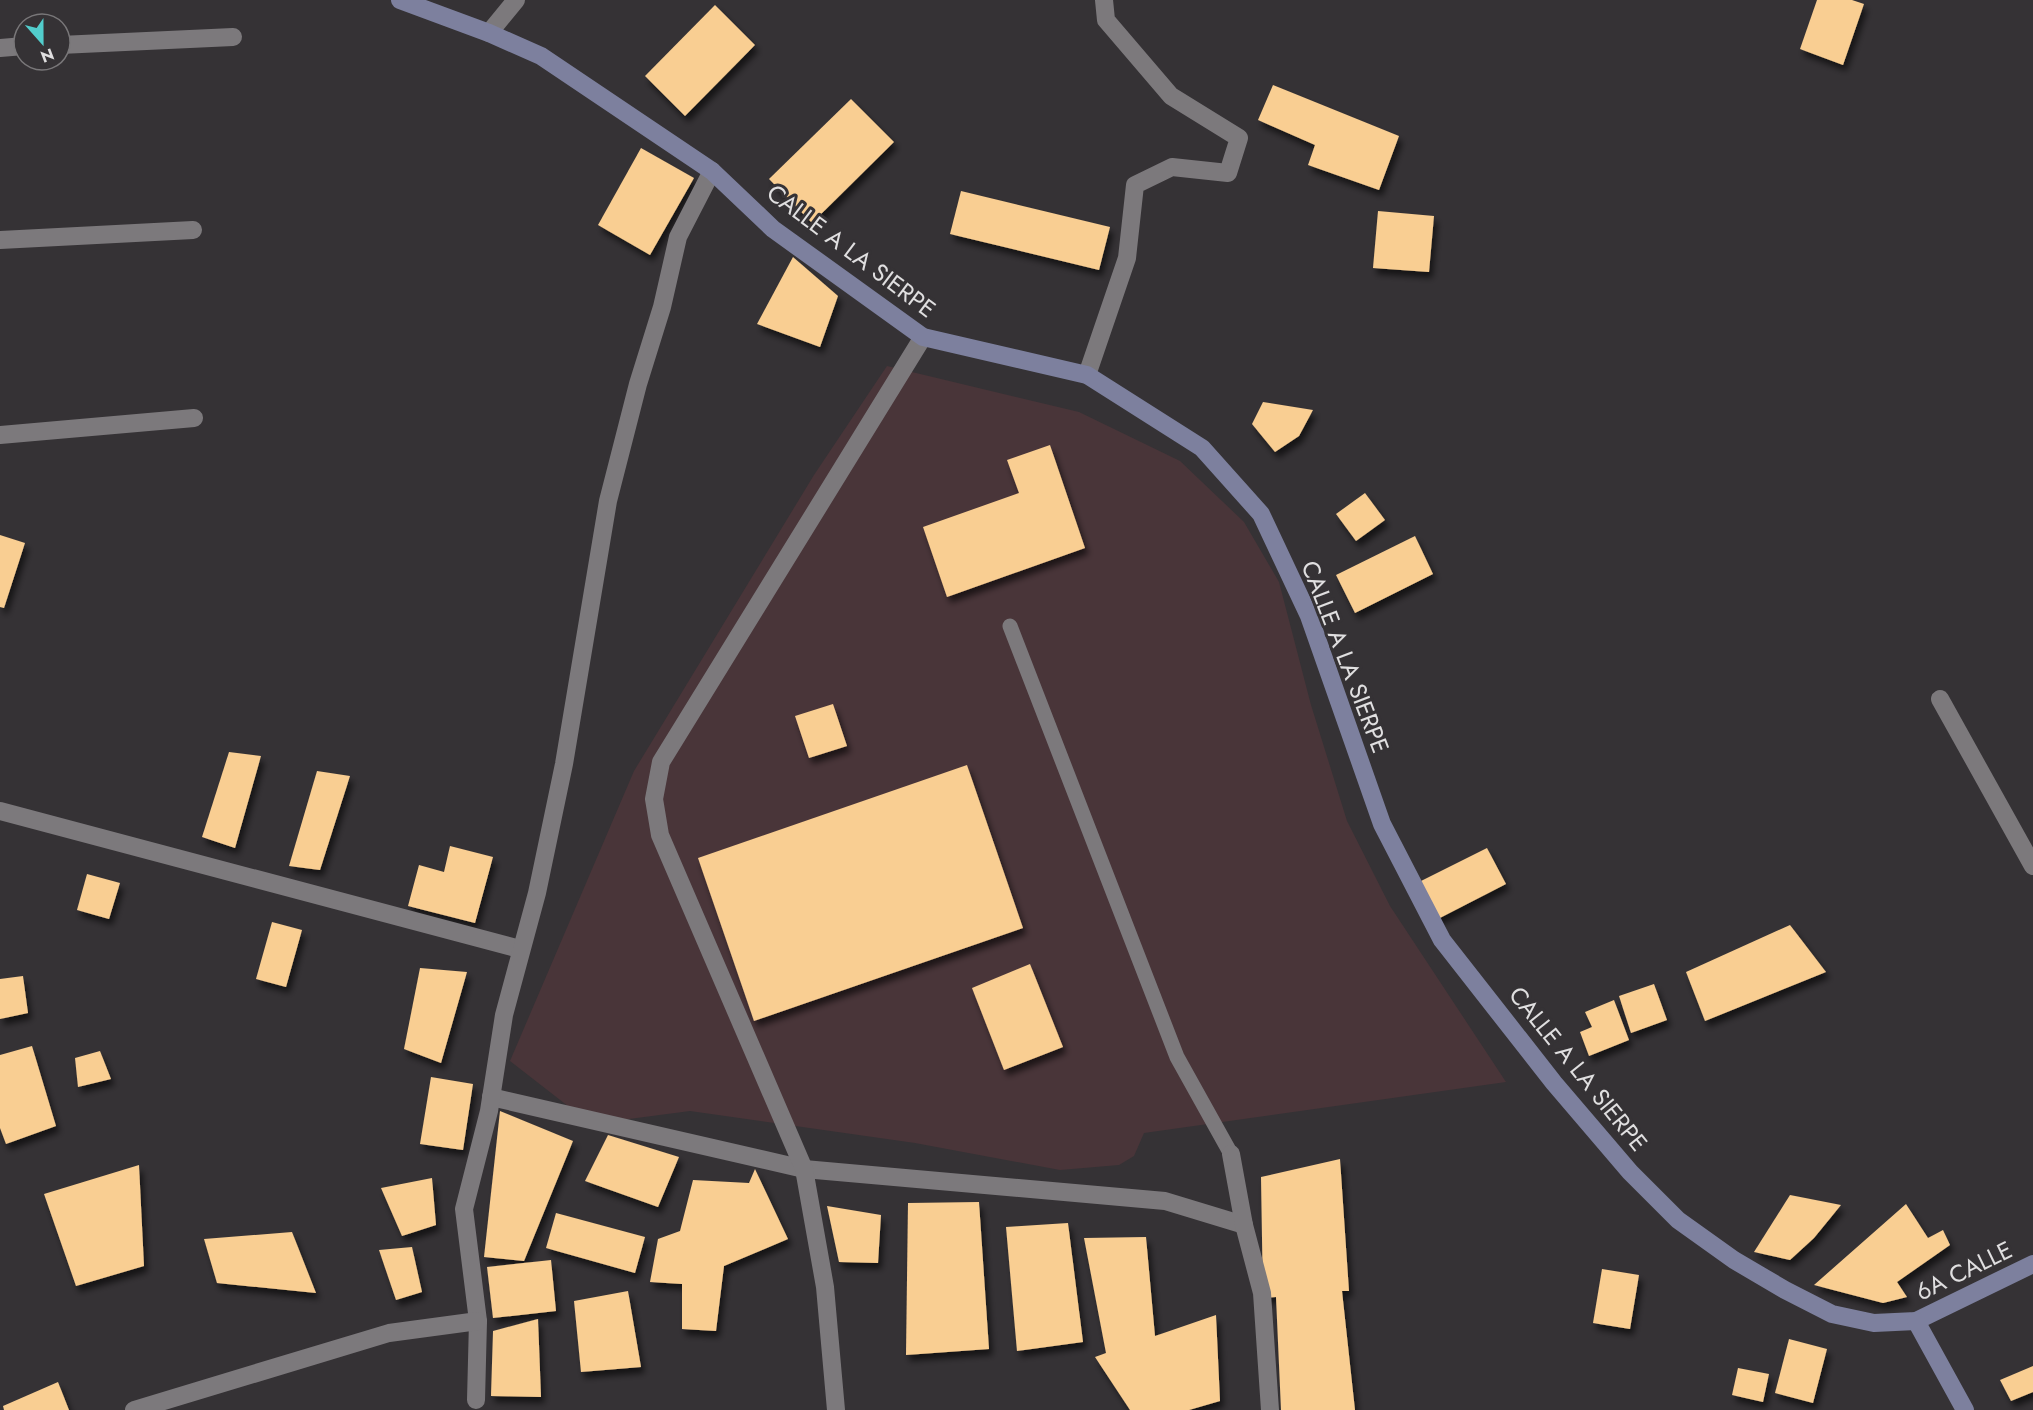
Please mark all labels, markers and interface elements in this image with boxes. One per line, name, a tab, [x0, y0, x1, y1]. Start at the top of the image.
north arrow	[12, 12, 72, 72]
text: N	[37, 43, 57, 69]
street label: CALLE A LA SIERPE	[759, 175, 943, 326]
street label: CALLE A LA SIERPE	[1293, 556, 1398, 758]
street label: CALLE A LA SIERPE	[1501, 979, 1656, 1159]
street label: 6A CALLE	[1910, 1232, 2018, 1309]

